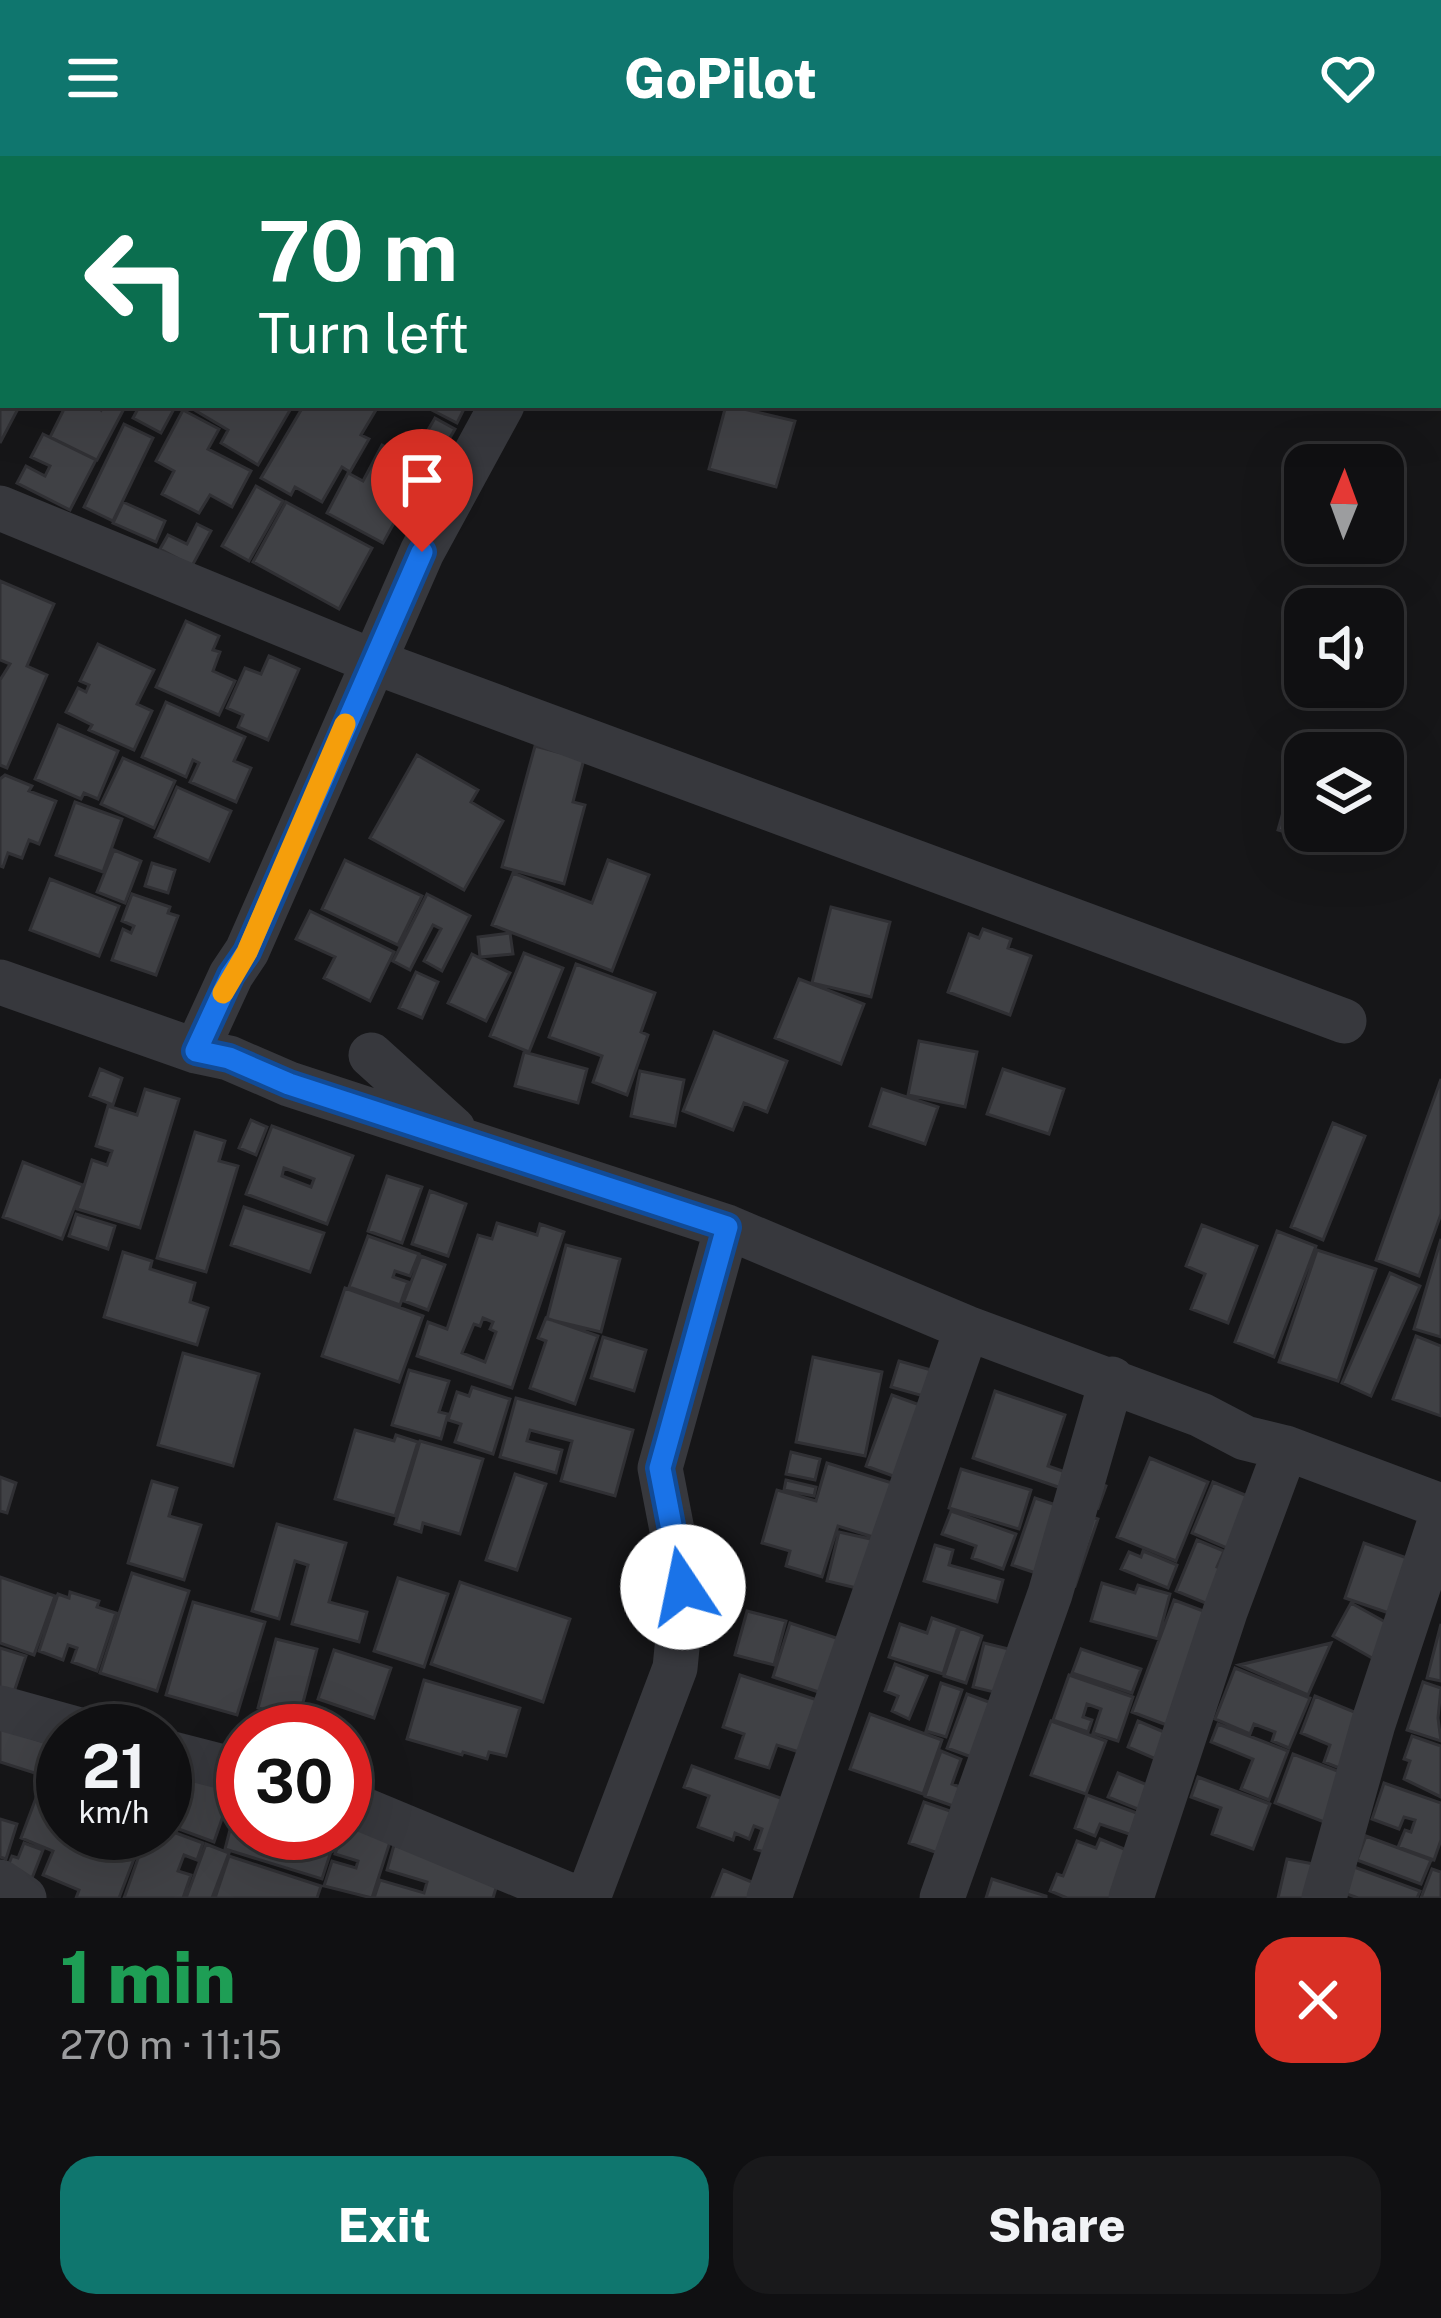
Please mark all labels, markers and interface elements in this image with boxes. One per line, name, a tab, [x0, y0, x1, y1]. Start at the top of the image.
icon: menu	[60, 45, 126, 111]
icon: heart	[1315, 45, 1381, 111]
text: GoPilot	[624, 47, 817, 110]
text: 70 m	[258, 201, 458, 300]
icon: left	[60, 204, 216, 360]
text: Turn left	[258, 302, 469, 365]
pin	[371, 429, 473, 552]
north arrow	[1284, 444, 1404, 564]
map controls	[1284, 444, 1404, 852]
icon: arrive	[389, 447, 455, 513]
button: sound	[1284, 588, 1404, 708]
button: layers	[1284, 732, 1404, 852]
position arrow	[620, 1524, 746, 1650]
speed limit sign: 30	[216, 1704, 372, 1860]
text: 21	[82, 1731, 146, 1802]
text: km/h	[79, 1794, 149, 1830]
text: 1 min	[60, 1935, 236, 2019]
button: close	[1255, 1937, 1381, 2063]
text: 270 m · 11:15	[60, 2022, 282, 2068]
button: Exit	[60, 2156, 709, 2294]
button: Share	[733, 2156, 1381, 2294]

